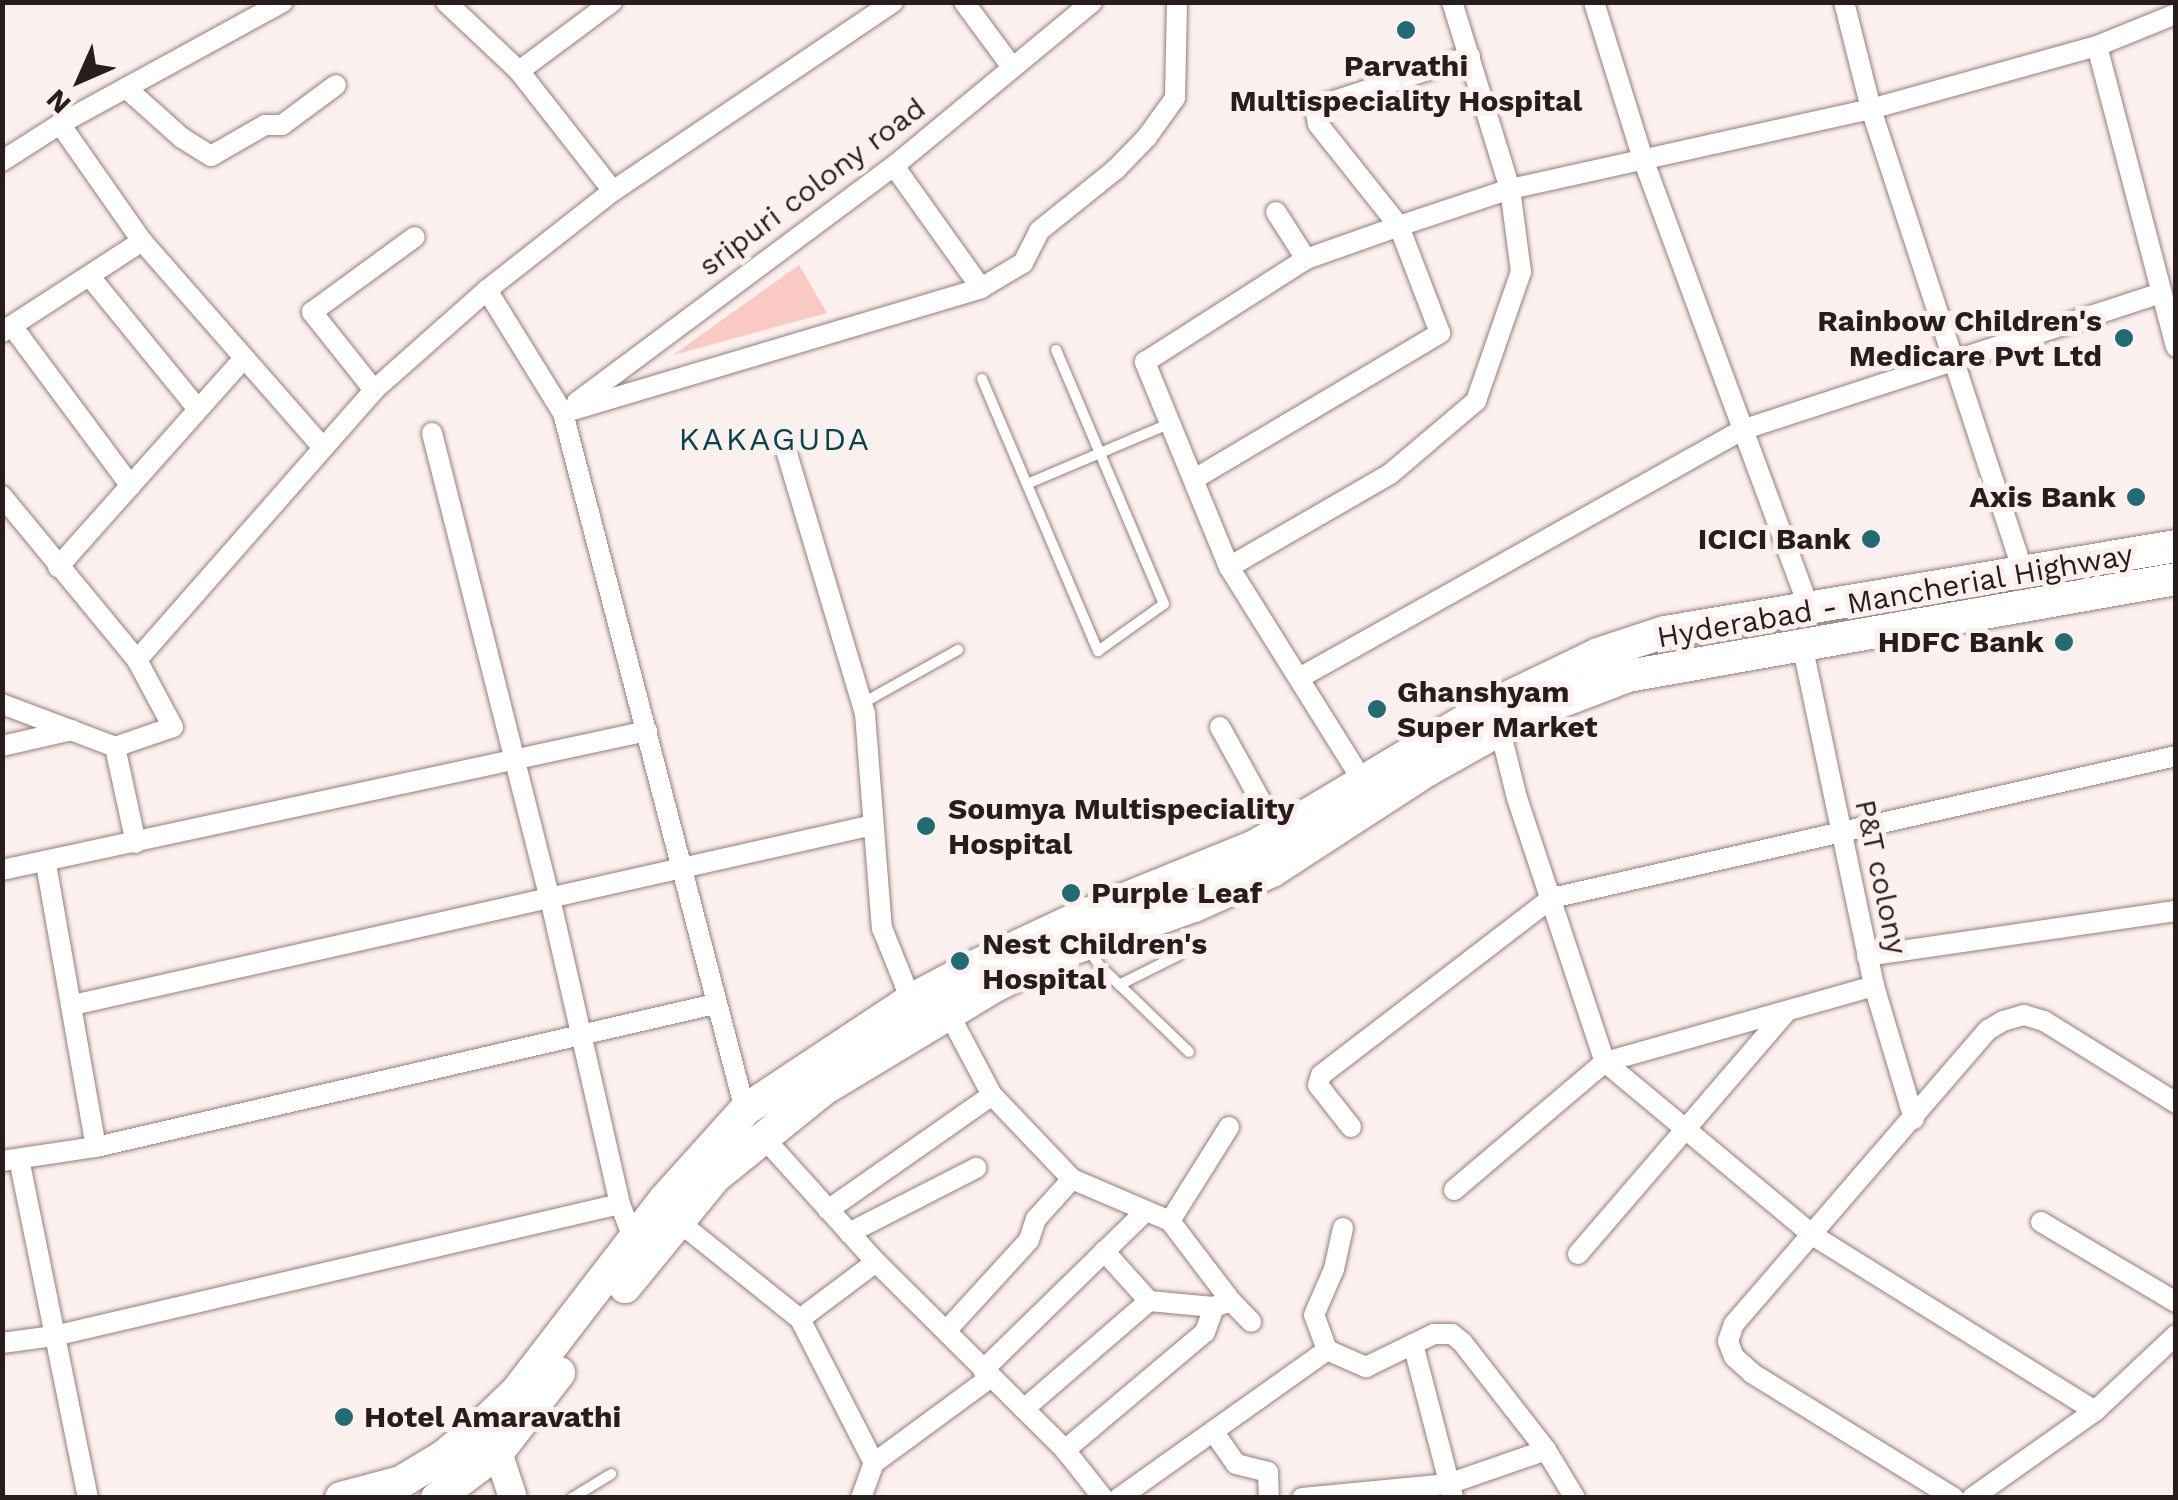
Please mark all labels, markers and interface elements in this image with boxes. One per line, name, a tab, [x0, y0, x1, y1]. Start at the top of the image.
marker: Parvathi Multispeciality Hospital	[1393, 17, 1419, 43]
north arrow	[30, 30, 130, 130]
place label: Parvathi Multispeciality Hospital	[1229, 48, 1583, 118]
text: N	[39, 83, 77, 121]
street label: sripuri colony road	[691, 90, 933, 284]
place label: Rainbow Children's Medicare Pvt Ltd	[1817, 303, 2102, 374]
marker: Rainbow Children's Medicare Pvt Ltd	[2111, 325, 2137, 351]
district label: KAKAGUDA	[679, 420, 871, 458]
place label: Axis Bank	[1970, 479, 2116, 515]
marker: Axis Bank	[2125, 486, 2147, 508]
place label: ICICI Bank	[1698, 521, 1851, 557]
marker: ICICI Bank	[1860, 528, 1882, 550]
street label: Hyderabad - Mancherial Highway	[1654, 536, 2136, 656]
place label: HDFC Bank	[1878, 624, 2044, 660]
marker: HDFC Bank	[2053, 631, 2075, 653]
place label: Ghanshyam Super Market	[1397, 674, 1598, 744]
marker: Ghanshyam Super Market	[1366, 698, 1388, 720]
place label: Soumya Multispeciality Hospital	[948, 791, 1295, 862]
street label: P&T colony	[1847, 796, 1915, 958]
marker: Soumya Multispeciality Hospital	[913, 813, 939, 839]
place label: Purple Leaf	[1091, 875, 1262, 911]
marker: Purple Leaf	[1060, 882, 1082, 904]
place label: Nest Children's Hospital	[982, 926, 1207, 996]
marker: Nest Children's Hospital	[947, 948, 973, 974]
place label: Hotel Amaravathi	[364, 1399, 622, 1435]
marker: Hotel Amaravathi	[333, 1406, 355, 1428]

